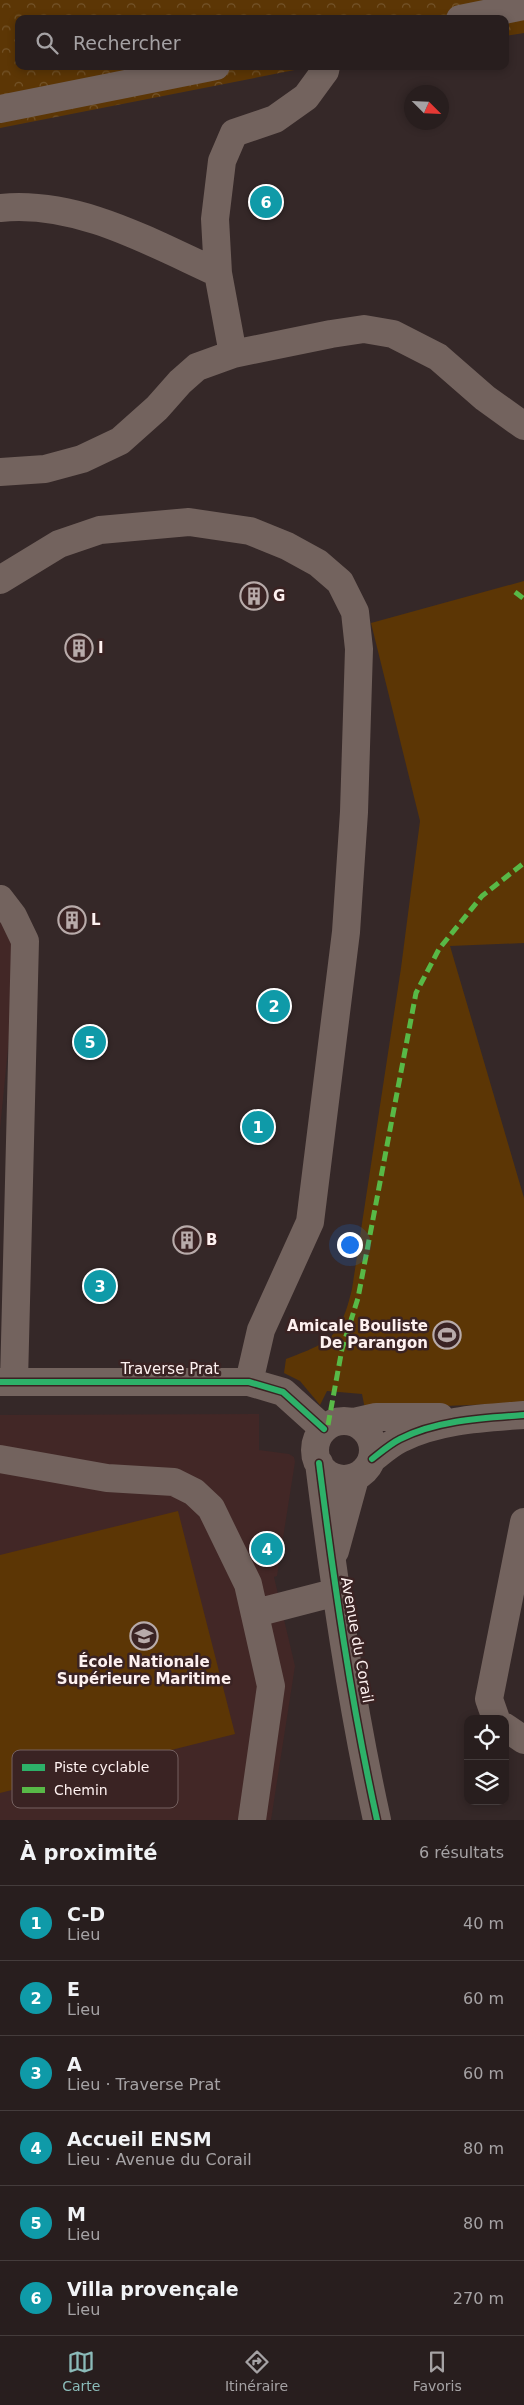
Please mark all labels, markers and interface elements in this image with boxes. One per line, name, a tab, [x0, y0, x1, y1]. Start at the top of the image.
search box	[15, 15, 509, 70]
icon: search	[33, 29, 61, 57]
text: Rechercher	[73, 32, 181, 54]
north arrow	[404, 85, 449, 130]
pin: 6	[250, 183, 282, 221]
building icon: G	[239, 581, 269, 611]
place label: G	[273, 587, 285, 605]
building icon: I	[64, 633, 94, 663]
place label: I	[98, 639, 104, 657]
building icon: L	[57, 905, 87, 935]
place label: L	[91, 911, 101, 929]
pin: 2	[258, 987, 290, 1025]
pin: 5	[74, 1023, 106, 1061]
pin: 1	[242, 1108, 274, 1146]
building icon: B	[172, 1225, 202, 1255]
place label: B	[206, 1231, 217, 1249]
your location	[337, 1232, 363, 1258]
pin: 3	[84, 1267, 116, 1305]
place label: Amicale Bouliste De Parangon	[287, 1317, 428, 1352]
sports icon: Amicale Bouliste De Parangon	[432, 1320, 462, 1350]
street label: Traverse Prat	[120, 1360, 219, 1378]
pin: 4	[251, 1530, 283, 1568]
street label: Avenue du Corail	[337, 1576, 377, 1704]
school or university icon: École Nationale Supérieure Maritime	[129, 1621, 159, 1651]
place label: École Nationale Supérieure Maritime	[57, 1652, 231, 1688]
map controls	[464, 1715, 509, 1805]
button: locate	[464, 1715, 509, 1760]
legend	[12, 1750, 178, 1808]
text: Piste cyclable	[54, 1759, 149, 1775]
button: layers	[464, 1760, 509, 1805]
text: Chemin	[54, 1782, 108, 1798]
text: À proximité	[20, 1841, 157, 1865]
text: 6 résultats	[419, 1843, 504, 1862]
text: C-D	[67, 1903, 105, 1925]
text: 1	[30, 1914, 42, 1933]
text: 40 m	[463, 1914, 504, 1933]
text: Lieu	[67, 1925, 100, 1944]
text: E	[67, 1978, 80, 2000]
text: 2	[30, 1989, 42, 2008]
text: 60 m	[463, 1989, 504, 2008]
text: Lieu	[67, 2000, 100, 2019]
text: A	[67, 2053, 82, 2075]
text: 3	[30, 2064, 42, 2083]
text: 60 m	[463, 2064, 504, 2083]
text: Lieu · Traverse Prat	[67, 2075, 221, 2094]
text: Accueil ENSM	[67, 2128, 212, 2150]
text: 4	[30, 2139, 42, 2158]
text: 80 m	[463, 2139, 504, 2158]
text: Lieu · Avenue du Corail	[67, 2150, 252, 2169]
text: M	[67, 2203, 86, 2225]
text: 5	[30, 2214, 42, 2233]
text: 80 m	[463, 2214, 504, 2233]
text: Lieu	[67, 2225, 100, 2244]
text: Villa provençale	[67, 2278, 239, 2300]
text: 6	[30, 2289, 42, 2308]
text: 270 m	[453, 2289, 504, 2308]
text: Lieu	[67, 2300, 100, 2319]
tab: Carte	[62, 2348, 100, 2394]
tab: Itinéraire	[225, 2348, 288, 2394]
tab: Favoris	[413, 2348, 462, 2394]

